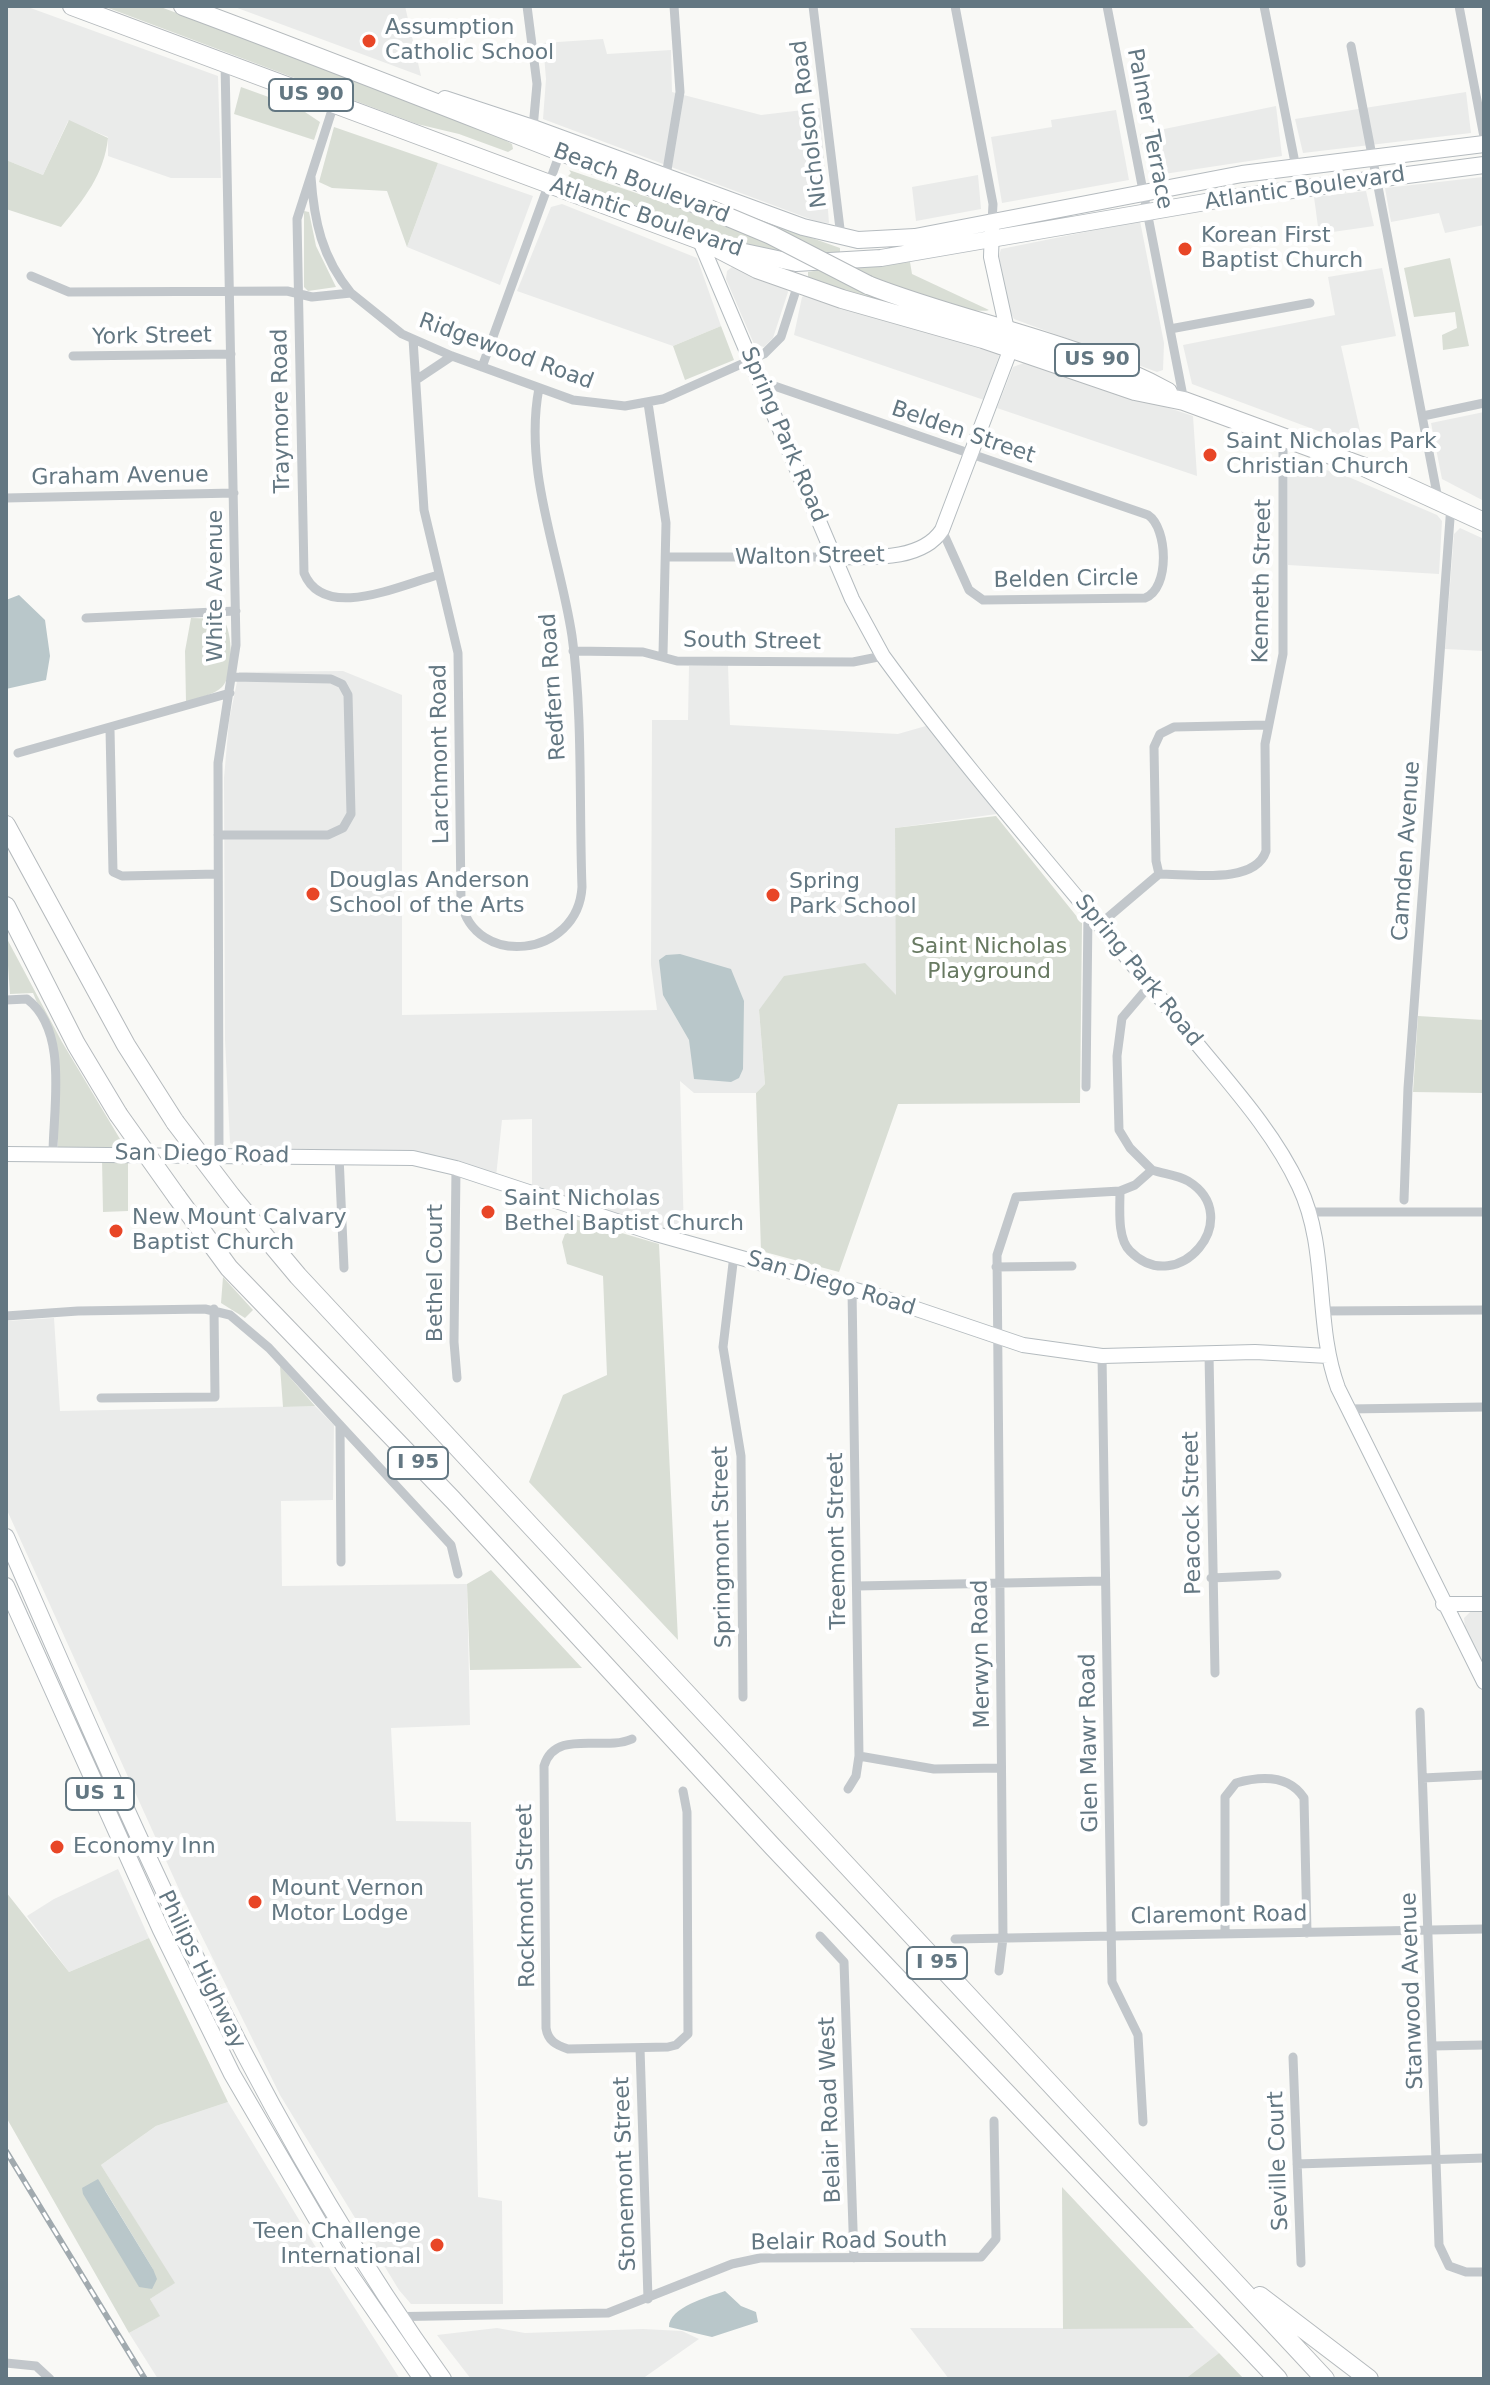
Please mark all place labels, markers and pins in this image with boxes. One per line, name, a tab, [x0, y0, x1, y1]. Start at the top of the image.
place label: Assumption Catholic School	[385, 15, 554, 66]
marker: Assumption Catholic School	[360, 32, 378, 50]
place label: Korean First Baptist Church	[1201, 223, 1363, 274]
marker: Korean First Baptist Church	[1176, 240, 1194, 258]
place label: Saint Nicholas Park Christian Church	[1226, 429, 1437, 480]
marker: Saint Nicholas Park Christian Church	[1201, 446, 1219, 464]
place label: Douglas Anderson School of the Arts	[329, 868, 530, 920]
place label: Spring Park School	[789, 869, 917, 920]
marker: Douglas Anderson School of the Arts	[304, 885, 322, 903]
marker: Spring Park School	[764, 886, 782, 904]
place label: Saint Nicholas Bethel Baptist Church	[504, 1186, 744, 1238]
marker: Saint Nicholas Bethel Baptist Church	[479, 1203, 497, 1221]
place label: New Mount Calvary Baptist Church	[132, 1205, 346, 1256]
marker: New Mount Calvary Baptist Church	[107, 1222, 125, 1240]
place label: Economy Inn	[73, 1834, 216, 1860]
marker: Economy Inn	[48, 1838, 66, 1856]
place label: Mount Vernon Motor Lodge	[271, 1876, 424, 1928]
marker: Mount Vernon Motor Lodge	[246, 1893, 264, 1911]
place label: Teen Challenge International	[253, 2219, 421, 2270]
marker: Teen Challenge International	[428, 2236, 446, 2254]

